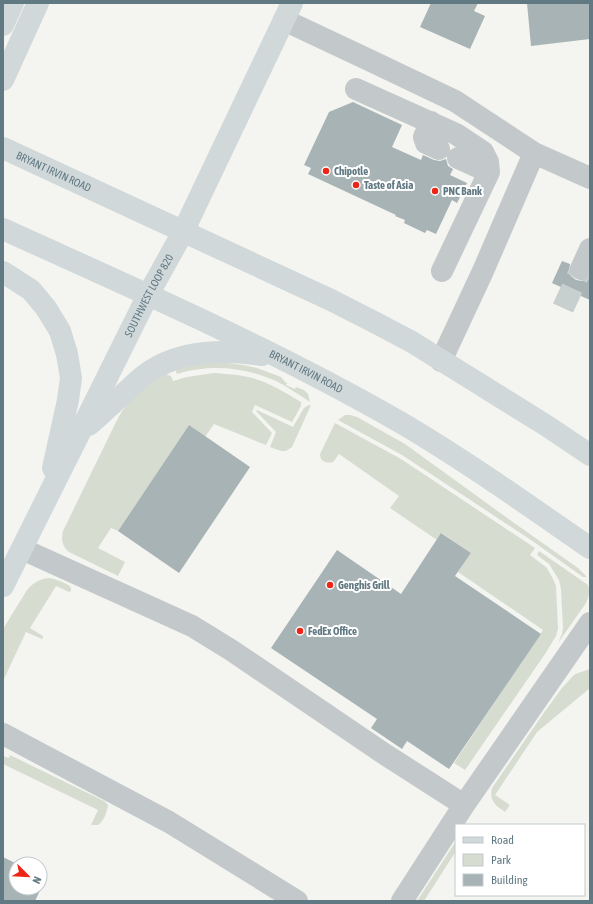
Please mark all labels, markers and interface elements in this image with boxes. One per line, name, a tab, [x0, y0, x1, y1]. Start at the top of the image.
street label: BRYANT IRVIN ROAD	[15, 149, 93, 194]
place label: Chipotle	[334, 165, 368, 177]
marker: Chipotle	[321, 166, 331, 176]
place label: Taste of Asia	[364, 179, 413, 191]
marker: Taste of Asia	[351, 180, 361, 190]
place label: PNC Bank	[443, 185, 482, 197]
marker: PNC Bank	[430, 186, 440, 196]
street label: SOUTHWEST LOOP 820	[122, 252, 175, 339]
street label: BRYANT IRVIN ROAD	[267, 348, 345, 395]
place label: Genghis Grill	[338, 579, 391, 591]
marker: Genghis Grill	[325, 580, 335, 590]
place label: FedEx Office	[308, 625, 357, 637]
marker: FedEx Office	[295, 626, 305, 636]
legend	[455, 824, 585, 896]
text: Road	[491, 833, 514, 847]
text: Park	[491, 853, 512, 867]
north arrow	[8, 856, 48, 896]
text: Building	[491, 873, 529, 887]
text: N	[30, 875, 44, 885]

